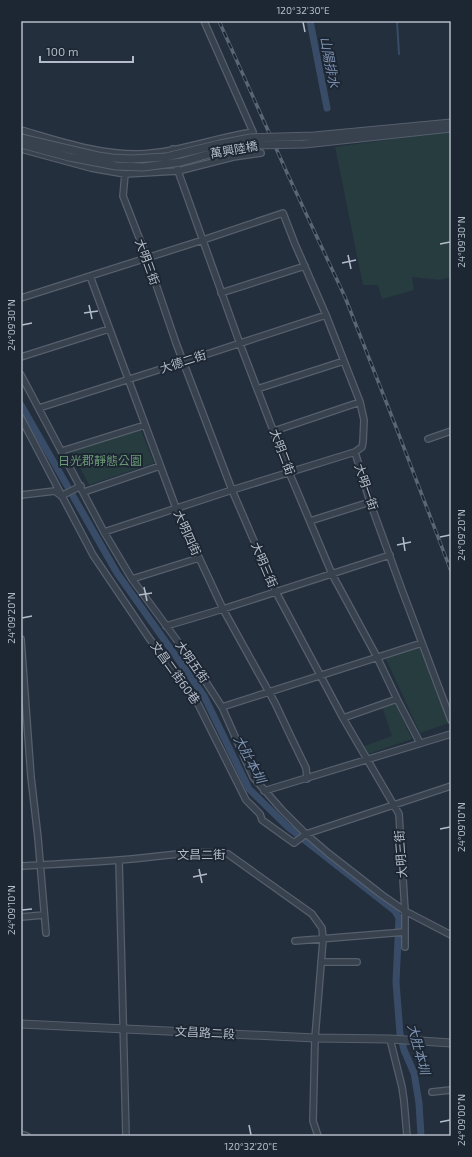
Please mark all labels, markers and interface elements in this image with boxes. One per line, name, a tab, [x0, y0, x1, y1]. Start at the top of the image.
text: 120°32'30"E	[276, 4, 330, 16]
water label: 山陽排水	[317, 35, 343, 90]
scale bar	[40, 38, 133, 64]
text: 100 m	[46, 44, 78, 58]
street label: 萬興陸橋	[209, 138, 259, 160]
text: 24°09'30"N	[455, 216, 467, 268]
street label: 大明三街	[133, 237, 163, 287]
text: 24°09'30"N	[5, 299, 17, 351]
street label: 大德二街	[158, 347, 208, 375]
street label: 大明二街	[268, 427, 298, 477]
park label: 日光郡靜態公園	[58, 453, 142, 467]
street label: 大明一街	[353, 462, 381, 512]
street label: 大明四街	[172, 508, 204, 557]
text: 24°09'20"N	[455, 509, 467, 561]
street label: 大明三街	[249, 540, 281, 589]
text: 24°09'20"N	[5, 592, 17, 644]
street label: 文昌二街60巷	[148, 638, 203, 707]
street label: 大明五街	[173, 638, 212, 685]
water label: 大肚本圳	[231, 732, 270, 787]
text: 24°09'10"N	[455, 802, 467, 852]
street label: 大明三街	[391, 830, 409, 879]
street label: 文昌二街	[177, 847, 225, 861]
text: 24°09'10"N	[5, 885, 17, 935]
water label: 大肚本圳	[405, 1022, 434, 1078]
street label: 文昌路二段	[175, 1023, 235, 1041]
text: 24°09'00"N	[455, 1094, 467, 1146]
text: 120°32'20"E	[224, 1140, 278, 1152]

